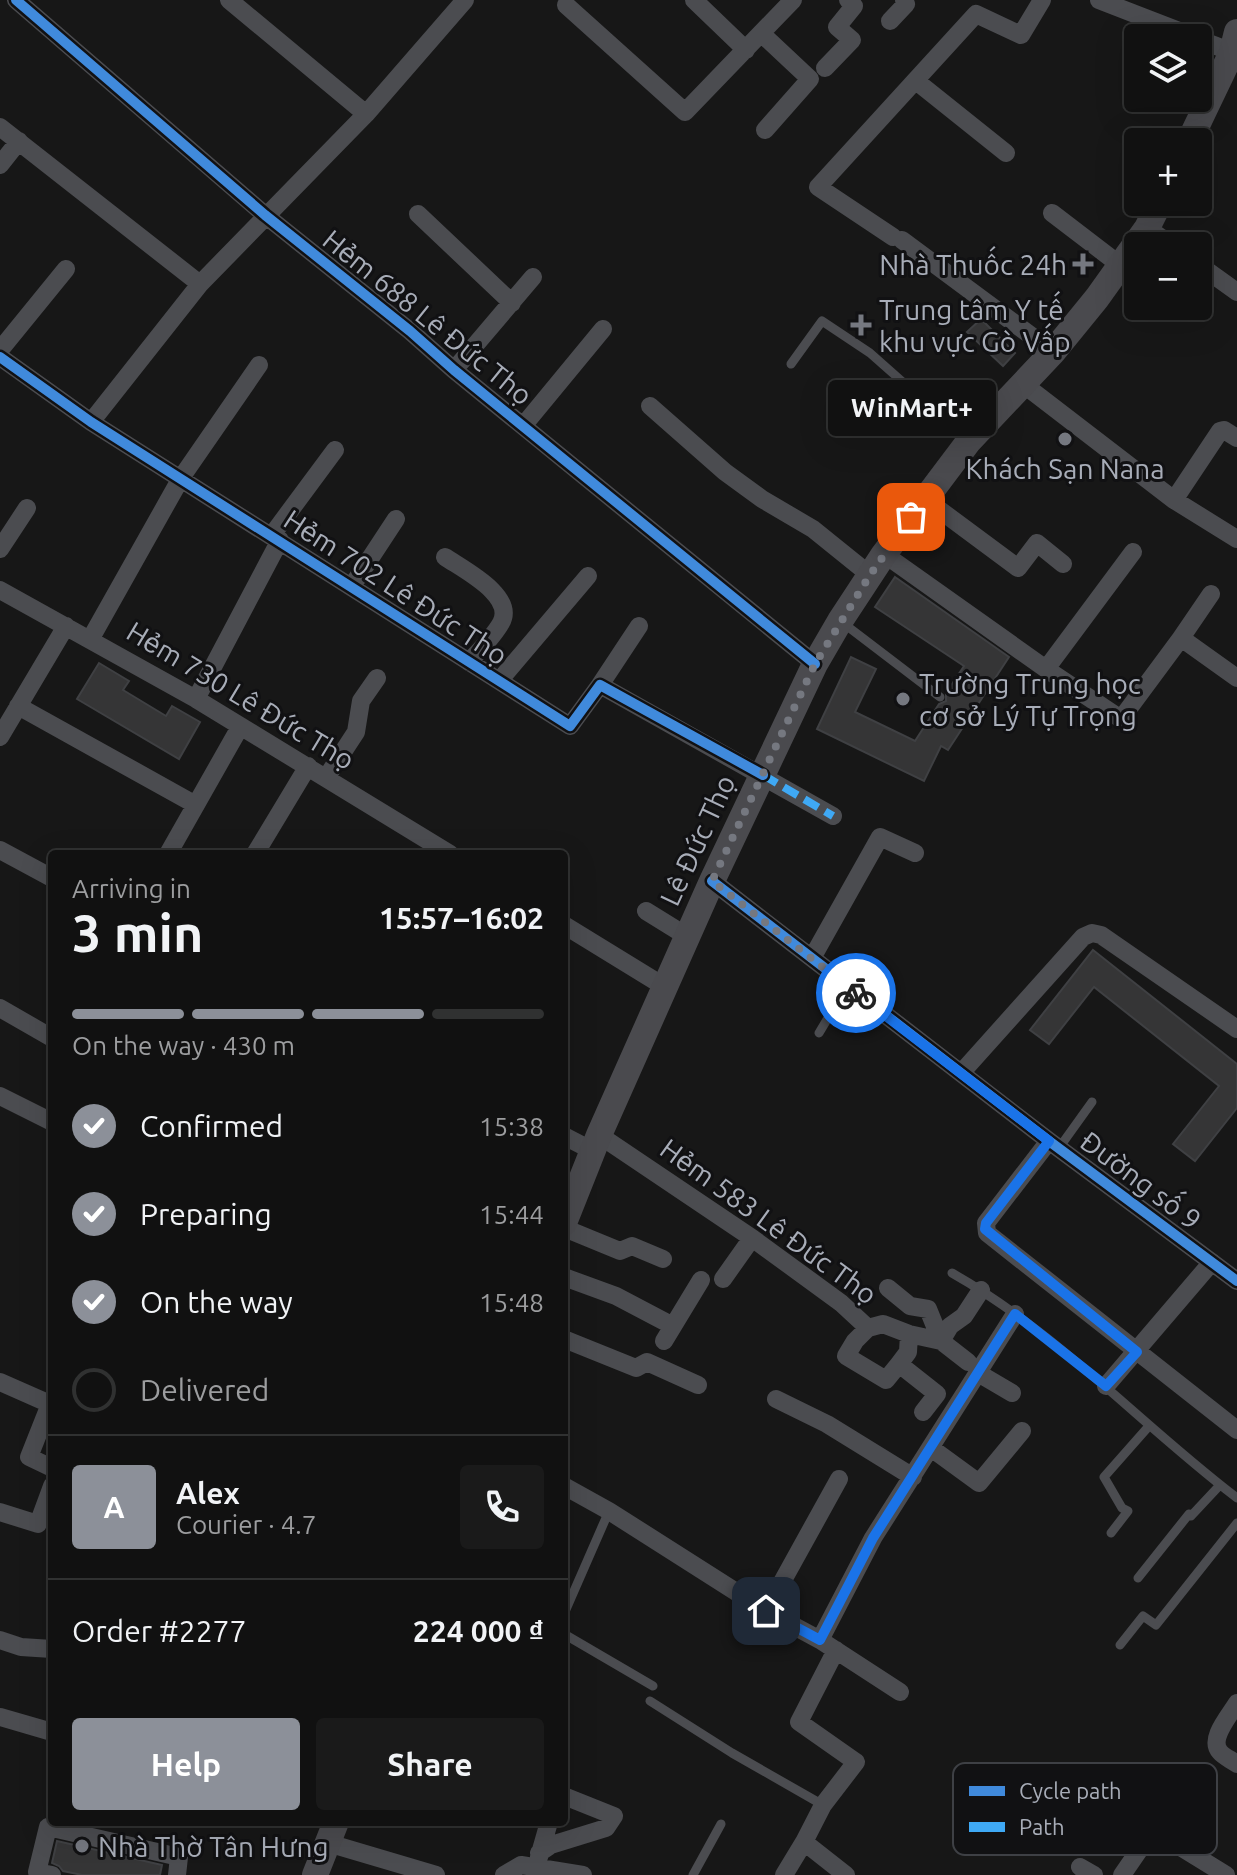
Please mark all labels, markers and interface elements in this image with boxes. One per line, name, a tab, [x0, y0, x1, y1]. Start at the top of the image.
map controls	[1124, 24, 1212, 320]
button: layers	[1124, 24, 1212, 112]
button: +	[1124, 128, 1212, 216]
street label: Hẻm 688 Lê Đức Thọ	[317, 223, 539, 411]
button: −	[1124, 232, 1212, 320]
place label: Nhà Thuốc 24h	[879, 246, 1067, 280]
marker: Nhà Thuốc 24h	[1074, 255, 1092, 273]
place label: Trung tâm Y tế khu vực Gò Vấp	[879, 291, 1071, 357]
marker: Trung tâm Y tế khu vực Gò Vấp	[850, 314, 872, 336]
callout: WinMart+	[827, 381, 995, 437]
text: WinMart+	[851, 393, 973, 422]
marker: Khách Sạn Nana	[1056, 430, 1074, 448]
place label: Khách Sạn Nana	[965, 453, 1165, 484]
pin	[877, 483, 945, 551]
icon: bag	[889, 495, 933, 539]
street label: Hẻm 702 Lê Đức Thọ	[279, 503, 513, 671]
street label: Hẻm 730 Lê Đức Thọ	[122, 615, 360, 775]
place label: Trường Trung học cơ sở Lý Tự Trọng	[919, 668, 1141, 731]
marker: Trường Trung học cơ sở Lý Tự Trọng	[894, 690, 912, 708]
street label: Lê Đức Thọ	[653, 770, 741, 910]
text: Arriving in	[72, 874, 191, 903]
text: 15:57–16:02	[379, 901, 544, 935]
text: 3 min	[72, 904, 203, 962]
courier	[816, 953, 896, 1033]
icon: bike	[834, 971, 878, 1015]
text: On the way · 430 m	[72, 1031, 295, 1060]
icon: check	[72, 1104, 116, 1148]
text: Confirmed	[140, 1109, 283, 1143]
text: 15:38	[479, 1112, 544, 1141]
street label: Đường số 9	[1075, 1122, 1209, 1235]
street label: Hẻm 583 Lê Đức Thọ	[655, 1132, 883, 1310]
icon: check	[72, 1192, 116, 1236]
text: Preparing	[140, 1197, 272, 1231]
text: 15:44	[479, 1200, 544, 1229]
icon: check	[72, 1280, 116, 1324]
text: On the way	[140, 1285, 293, 1319]
text: 15:48	[479, 1288, 544, 1317]
text: Delivered	[140, 1373, 269, 1407]
button: phone	[460, 1465, 544, 1549]
text: Alex	[176, 1476, 240, 1510]
text: A	[103, 1490, 125, 1524]
text: Courier · 4.7	[176, 1510, 316, 1539]
pin	[732, 1577, 800, 1645]
icon: home	[744, 1589, 788, 1633]
text: Order #2277	[72, 1614, 246, 1648]
text: 224 000 ₫	[413, 1614, 544, 1648]
button: Help	[72, 1718, 300, 1810]
button: Share	[316, 1718, 544, 1810]
legend	[953, 1763, 1217, 1855]
text: Cycle path	[1019, 1778, 1122, 1803]
text: Path	[1019, 1814, 1064, 1839]
place label: Nhà Thờ Tân Hưng	[98, 1831, 329, 1862]
marker: Nhà Thờ Tân Hưng	[73, 1837, 91, 1855]

